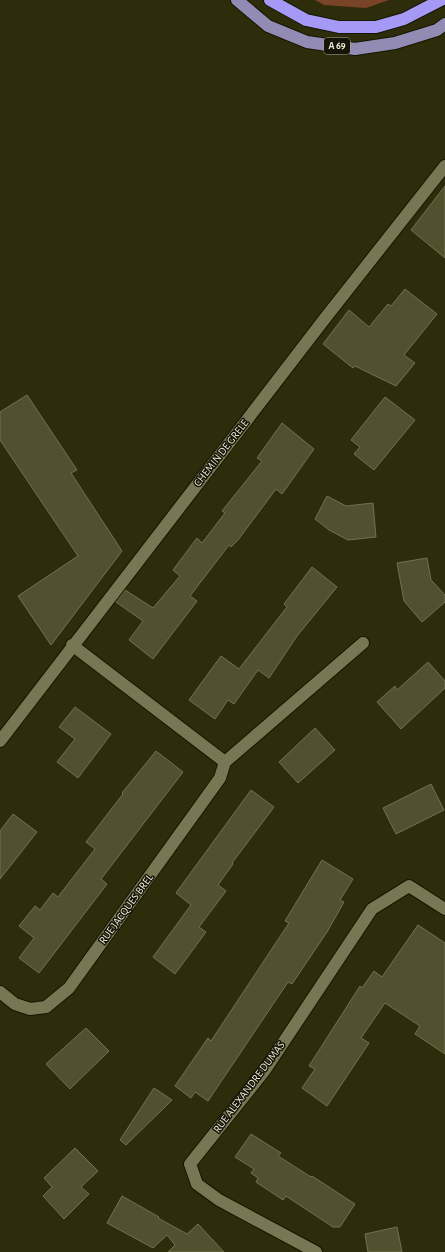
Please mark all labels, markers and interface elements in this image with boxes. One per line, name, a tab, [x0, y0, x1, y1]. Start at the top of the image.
road number: A 69	[324, 38, 350, 54]
street label: CHEMIN DE GRELE	[192, 417, 251, 489]
street label: RUE JACQUES BREL	[97, 872, 155, 946]
street label: RUE ALEXANDRE DUMAS	[211, 1039, 287, 1135]

